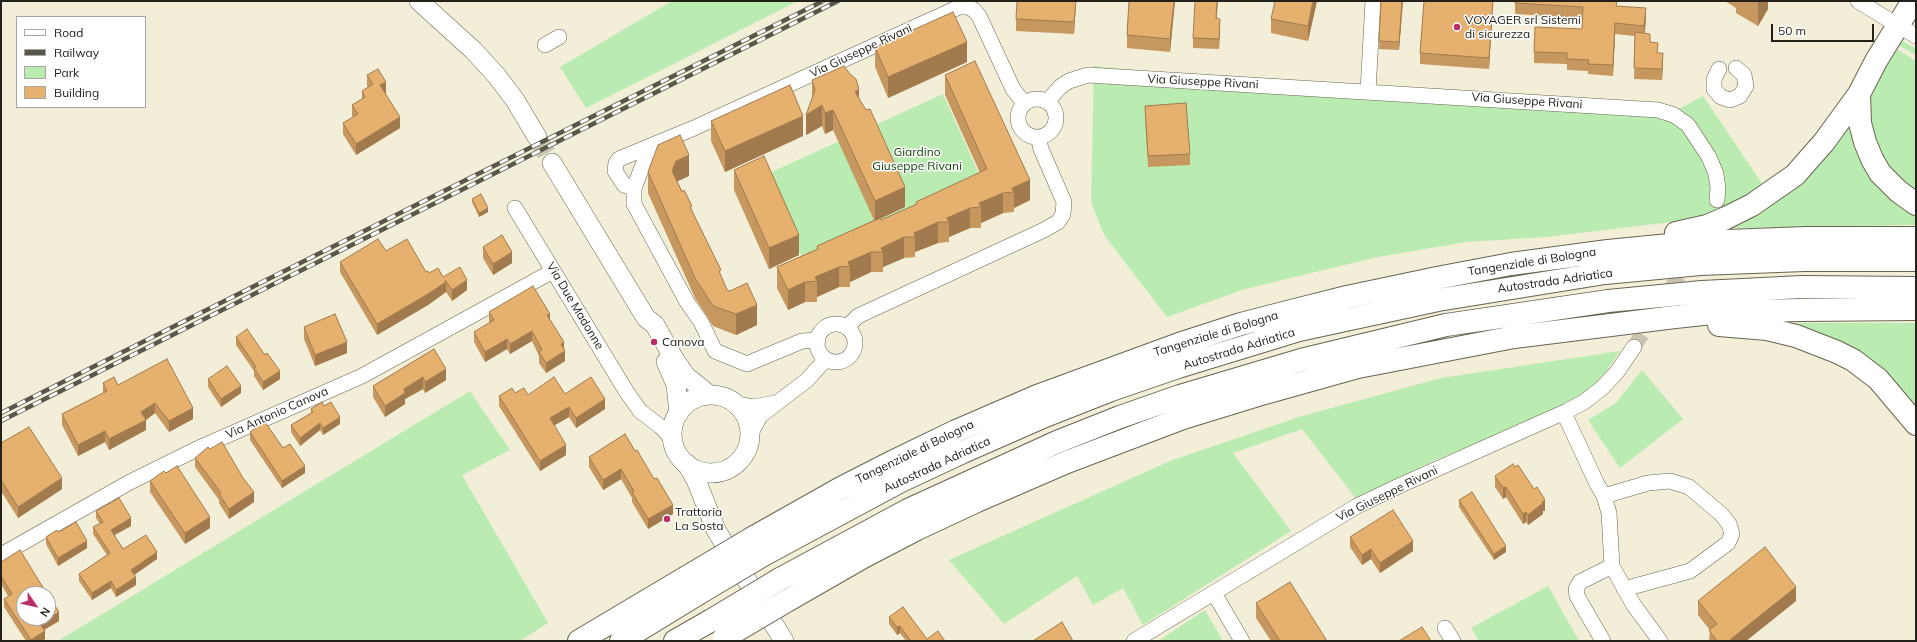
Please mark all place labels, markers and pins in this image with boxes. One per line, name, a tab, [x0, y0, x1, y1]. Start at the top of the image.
place label: VOYAGER srl Sistemi di sicurezza	[1465, 13, 1581, 41]
marker: VOYAGER srl Sistemi di sicurezza	[1452, 22, 1462, 32]
place label: Canova	[662, 335, 704, 349]
marker: Canova	[649, 337, 659, 347]
place label: Trattoria La Sosta	[675, 505, 723, 533]
marker: Trattoria La Sosta	[662, 514, 672, 524]

